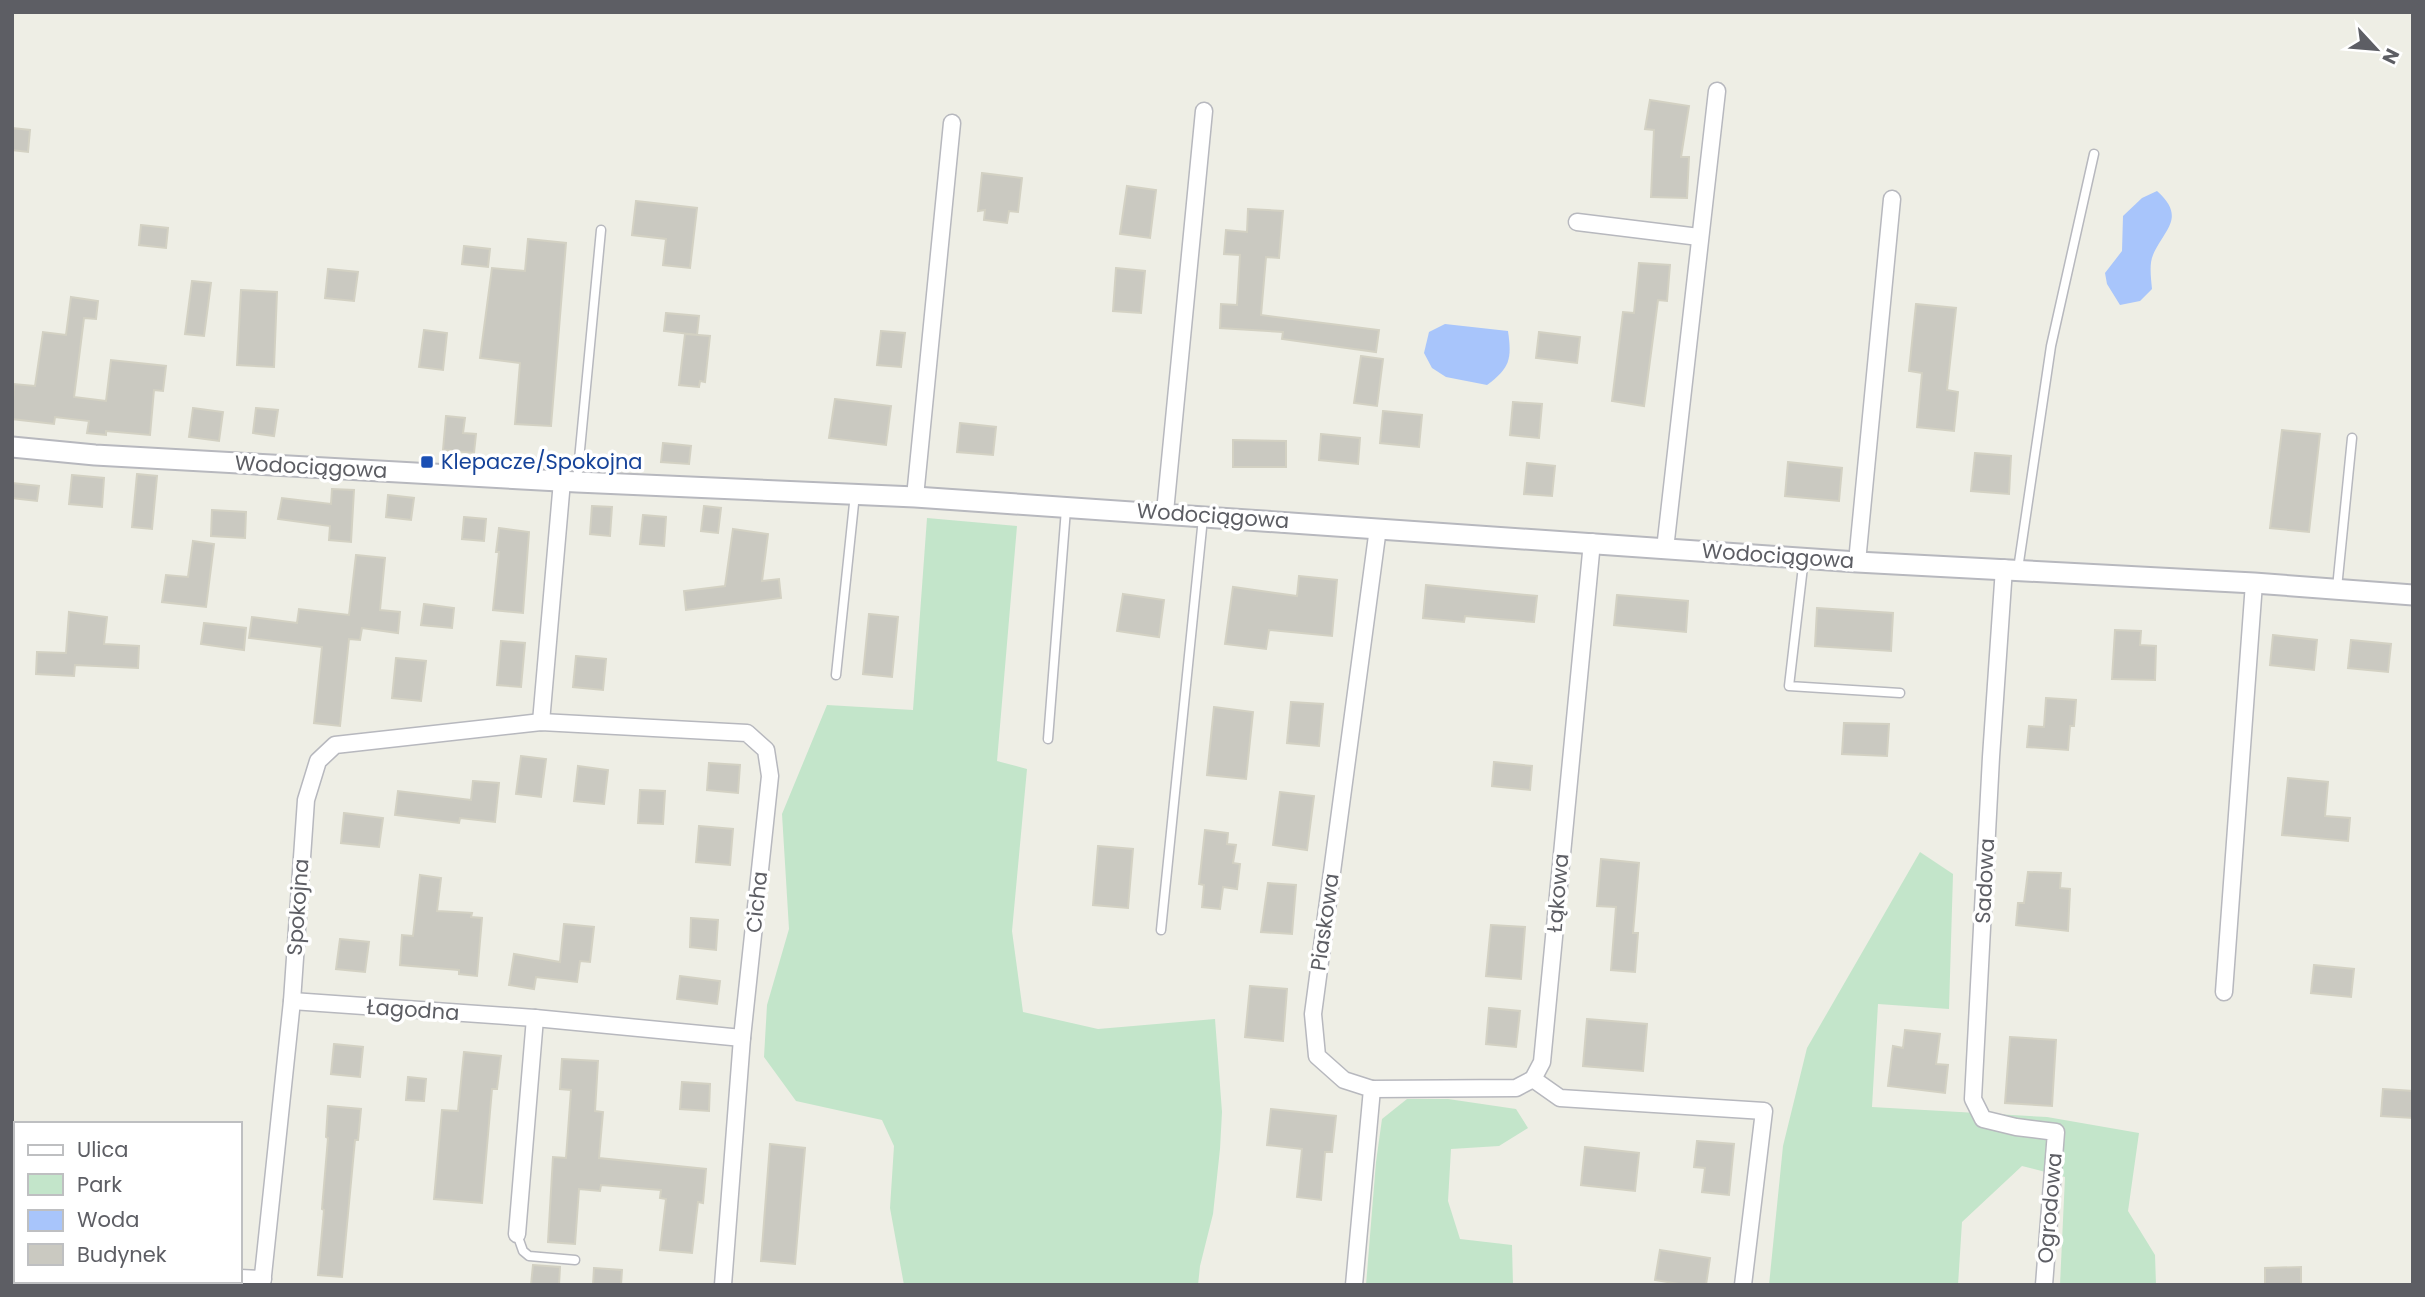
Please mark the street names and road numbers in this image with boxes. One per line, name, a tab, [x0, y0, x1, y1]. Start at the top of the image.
street label: Wodociągowa	[234, 448, 388, 485]
street label: Wodociągowa	[1136, 496, 1290, 535]
street label: Wodociągowa	[1701, 536, 1855, 575]
street label: Sadowa	[1968, 837, 2001, 924]
street label: Łąkowa	[1540, 852, 1575, 934]
street label: Spokojna	[280, 858, 315, 956]
street label: Cicha	[739, 870, 774, 934]
street label: Piaskowa	[1303, 871, 1346, 973]
street label: Łagodna	[366, 992, 460, 1027]
street label: Ogrodowa	[2030, 1151, 2069, 1265]

